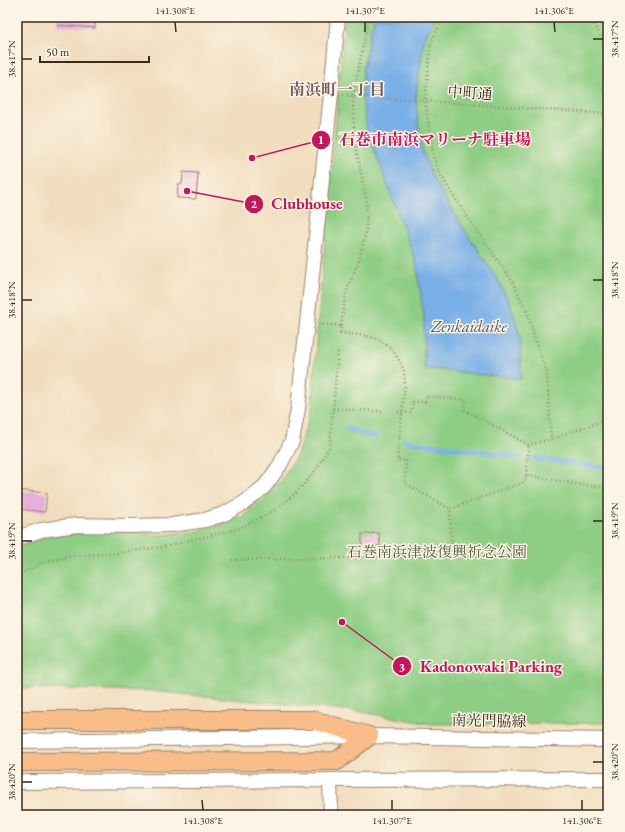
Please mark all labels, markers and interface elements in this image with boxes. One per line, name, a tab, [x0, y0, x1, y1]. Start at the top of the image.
text: 141.308°E	[155, 4, 195, 17]
text: 141.307°E	[345, 4, 385, 17]
text: 141.306°E	[534, 4, 574, 17]
text: 38.417°N	[608, 20, 621, 58]
scale bar	[40, 38, 149, 64]
text: 38.417°N	[5, 40, 18, 78]
text: 50 m	[46, 44, 70, 60]
district label: 南浜町一丁目	[289, 79, 385, 100]
street label: 中町通	[447, 81, 493, 104]
callout: 石巻市南浜マリーナ駐車場	[311, 126, 539, 154]
text: 石巻市南浜マリーナ駐車場	[339, 129, 531, 150]
text: 1	[318, 132, 324, 148]
callout: Clubhouse	[244, 190, 351, 218]
text: Clubhouse	[271, 193, 343, 214]
text: 2	[251, 196, 258, 212]
text: 38.418°N	[608, 261, 621, 299]
text: 38.418°N	[5, 281, 18, 319]
water label: Zenkaidaike	[430, 316, 507, 337]
text: 38.419°N	[608, 502, 621, 540]
text: 38.419°N	[5, 522, 18, 560]
park label: 石巻南浜津波復興祈念公園	[347, 542, 527, 561]
callout: Kadonowaki Parking	[392, 652, 570, 680]
text: Kadonowaki Parking	[420, 656, 563, 677]
text: 3	[399, 659, 405, 675]
street label: 南光門脇線	[451, 710, 527, 731]
text: 38.420°N	[608, 743, 621, 781]
text: 38.420°N	[5, 763, 18, 801]
text: 141.308°E	[183, 814, 223, 827]
text: 141.307°E	[372, 814, 412, 827]
text: 141.306°E	[562, 814, 602, 827]

